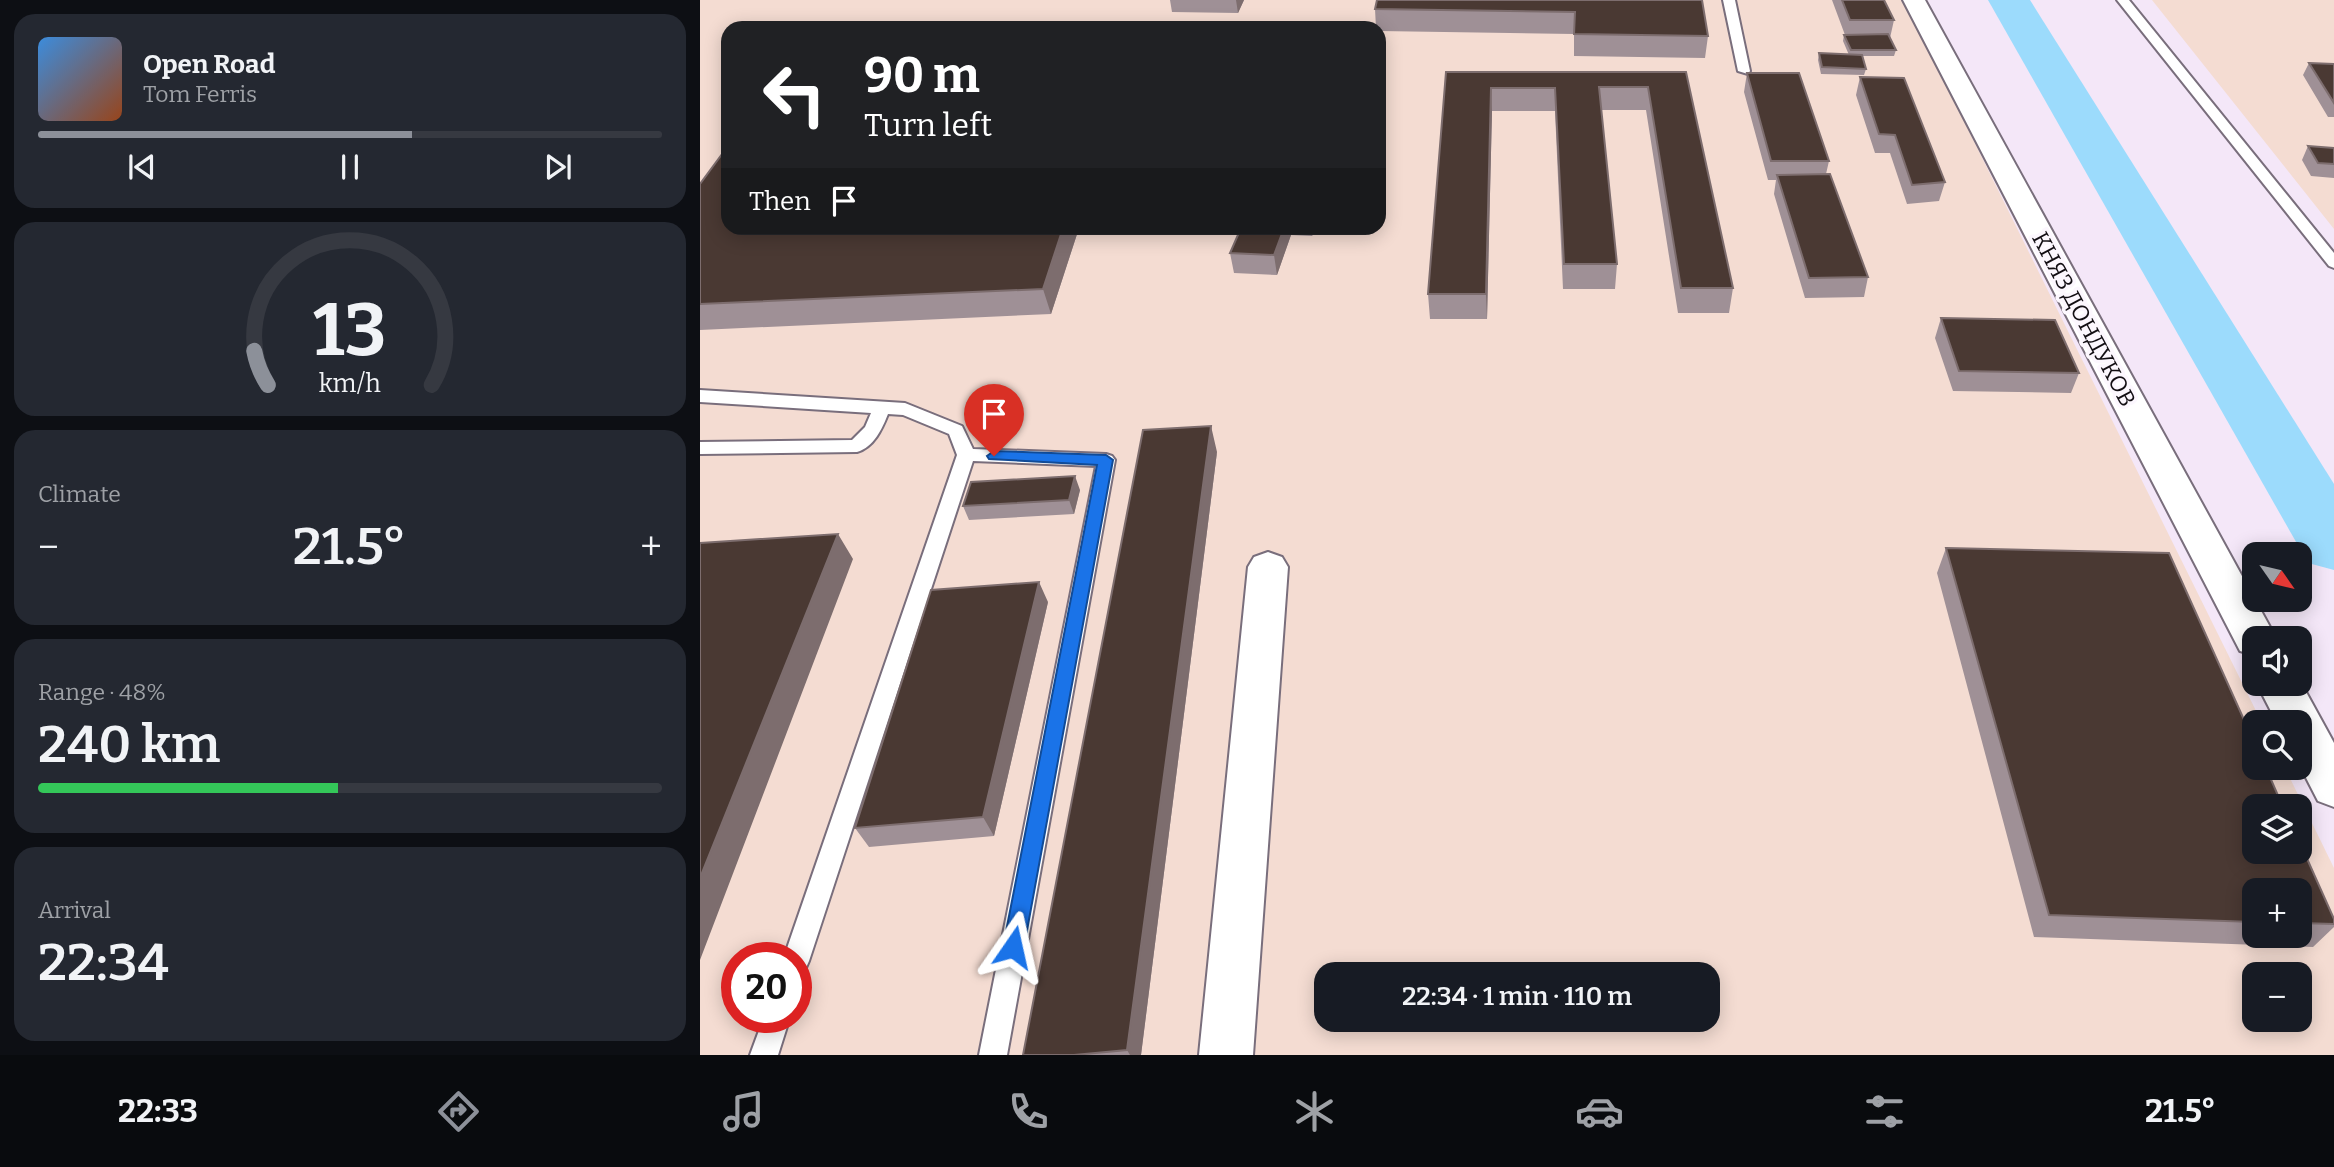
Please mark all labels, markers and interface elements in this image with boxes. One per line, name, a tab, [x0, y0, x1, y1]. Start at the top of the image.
text: 90 m	[864, 46, 980, 105]
text: Open Road	[143, 49, 275, 80]
icon: left	[749, 49, 840, 140]
text: Tom Ferris	[143, 80, 257, 108]
text: Turn left	[864, 106, 992, 144]
icon: previous	[123, 148, 161, 186]
icon: pause	[331, 148, 369, 186]
icon: next	[539, 148, 577, 186]
icon: arrive	[825, 182, 863, 220]
text: Then	[749, 186, 811, 217]
street label: КНЯЗ ДОНДУКОВ	[2026, 227, 2142, 411]
text: 13	[313, 288, 387, 375]
text: km/h	[319, 369, 381, 399]
pin	[964, 384, 1024, 456]
icon: arrive	[975, 395, 1013, 433]
text: Climate	[38, 480, 121, 508]
text: 21.5°	[293, 515, 406, 578]
text: −	[38, 524, 59, 570]
text: +	[640, 524, 662, 570]
north arrow	[2242, 542, 2312, 612]
map controls	[2242, 542, 2312, 1032]
button: sound	[2242, 626, 2312, 696]
text: Range · 48%	[38, 678, 166, 706]
button: search	[2242, 710, 2312, 780]
text: 240 km	[38, 713, 220, 776]
button: layers	[2242, 794, 2312, 864]
button: +	[2242, 878, 2312, 948]
text: Arrival	[38, 896, 111, 924]
position arrow	[976, 910, 1050, 984]
text: 22:34	[38, 931, 169, 994]
speed limit sign: 20	[721, 942, 812, 1033]
button: −	[2242, 962, 2312, 1032]
text: 22:34 · 1 min · 110 m	[1402, 981, 1632, 1012]
icon: directions	[434, 1087, 483, 1136]
icon: music	[719, 1087, 768, 1136]
icon: phone	[1004, 1087, 1053, 1136]
icon: climate	[1290, 1087, 1339, 1136]
icon: car	[1575, 1087, 1624, 1136]
icon: filters	[1860, 1087, 1909, 1136]
text: 22:33	[118, 1092, 198, 1130]
text: 21.5°	[2145, 1092, 2216, 1130]

